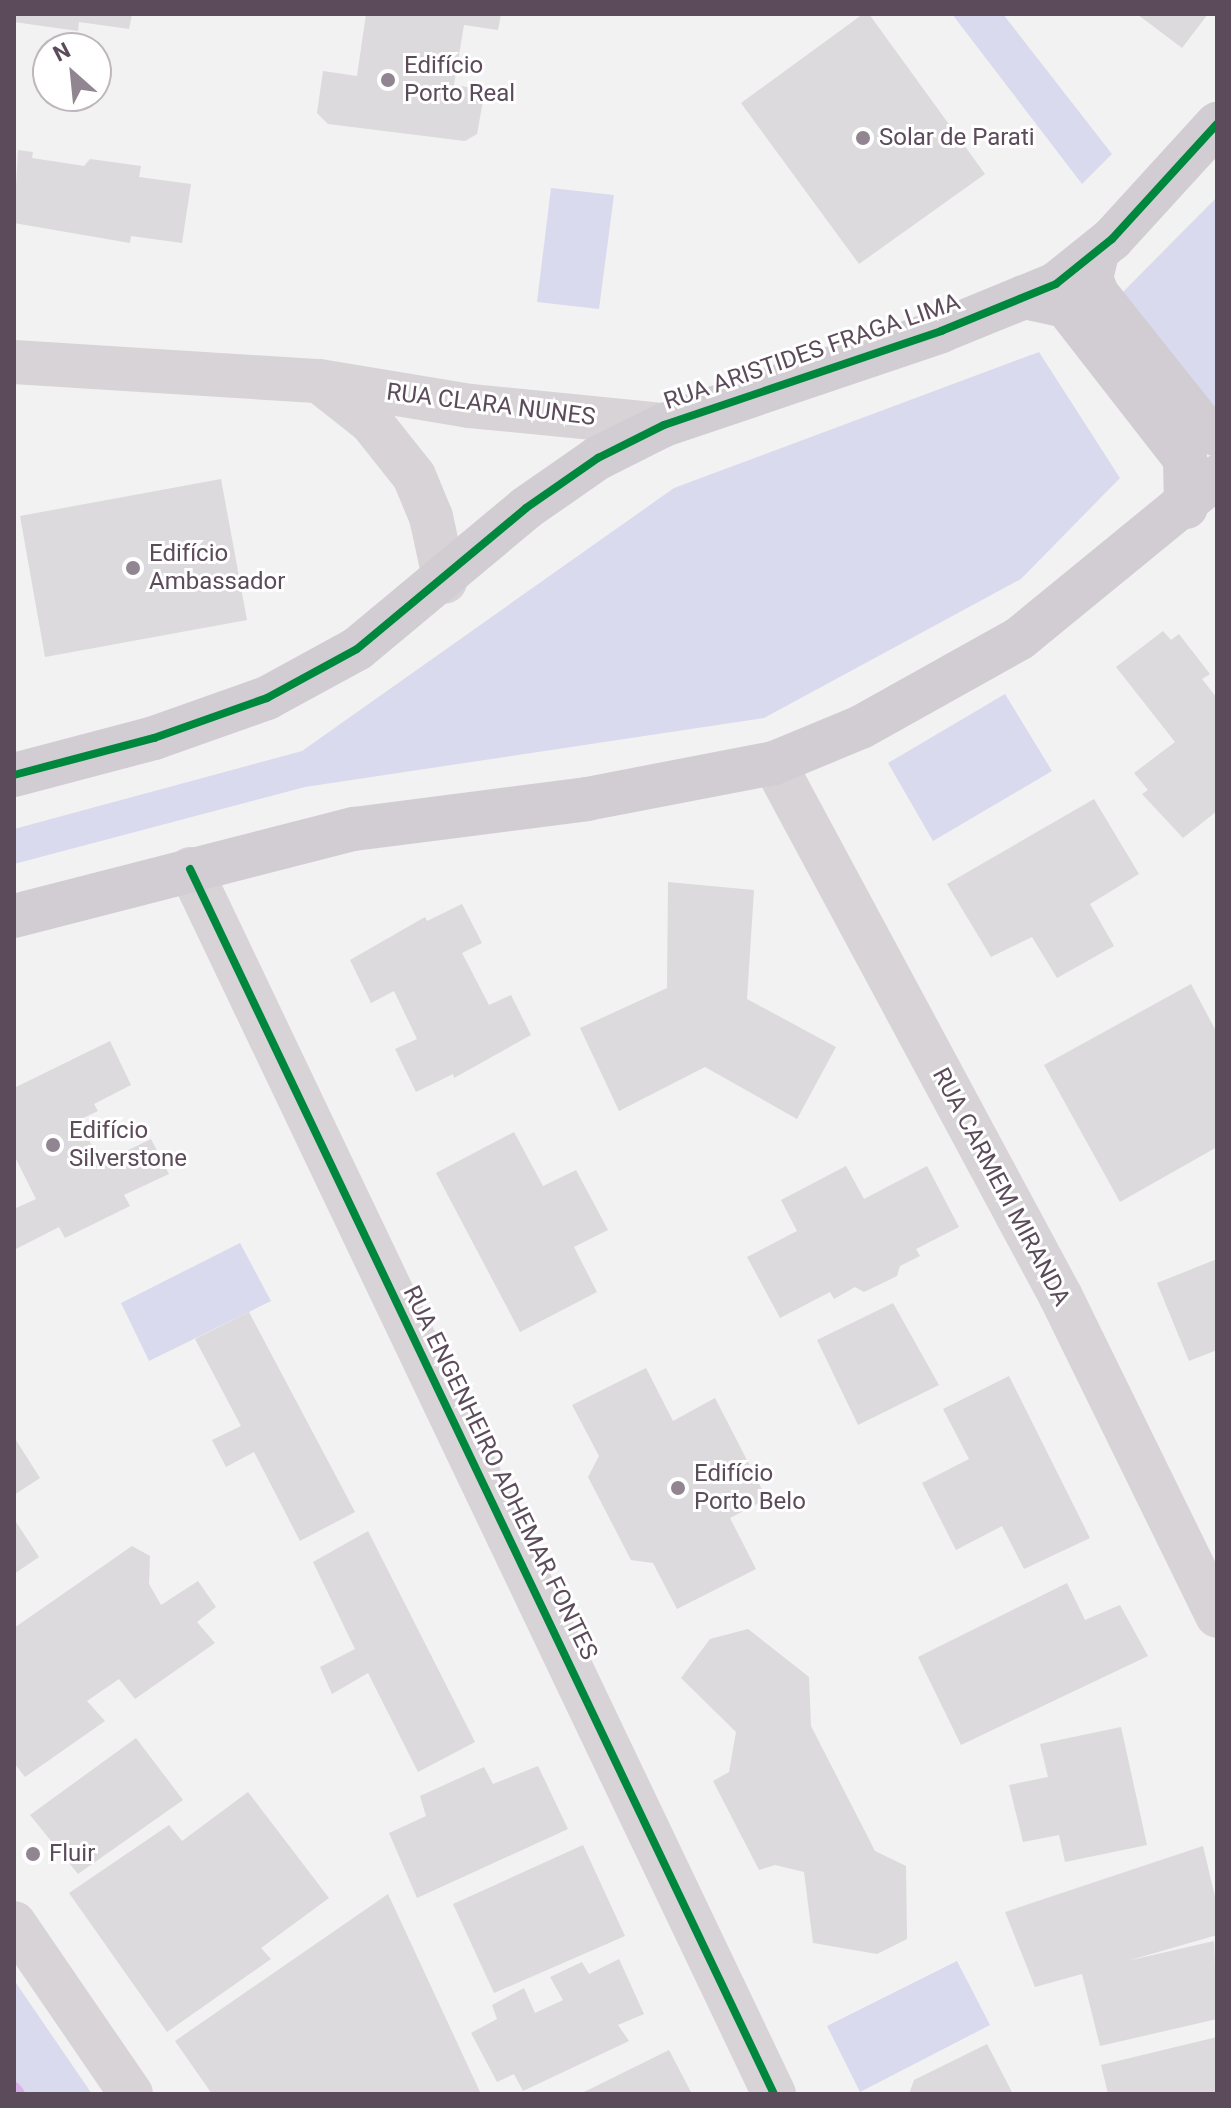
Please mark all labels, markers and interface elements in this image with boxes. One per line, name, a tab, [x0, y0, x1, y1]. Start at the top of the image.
north arrow	[32, 32, 112, 112]
text: N	[49, 37, 74, 67]
place label: Edifício Porto Real	[404, 52, 515, 108]
marker: Edifício Porto Real	[379, 71, 397, 89]
place label: Solar de Parati	[879, 124, 1035, 152]
marker: Solar de Parati	[854, 129, 872, 147]
street label: RUA ARISTIDES FRAGA LIMA	[660, 288, 964, 416]
street label: RUA CLARA NUNES	[385, 378, 597, 432]
place label: Edifício Ambassador	[149, 540, 285, 596]
marker: Edifício Ambassador	[124, 559, 142, 577]
street label: RUA CARMEM MIRANDA	[926, 1063, 1076, 1311]
place label: Edifício Silverstone	[69, 1117, 187, 1173]
marker: Edifício Silverstone	[44, 1136, 62, 1154]
street label: RUA ENGENHEIRO ADHEMAR FONTES	[397, 1281, 603, 1665]
place label: Edifício Porto Belo	[694, 1460, 806, 1516]
marker: Edifício Porto Belo	[669, 1479, 687, 1497]
place label: Fluir	[49, 1840, 95, 1868]
marker: Fluir	[24, 1845, 42, 1863]

